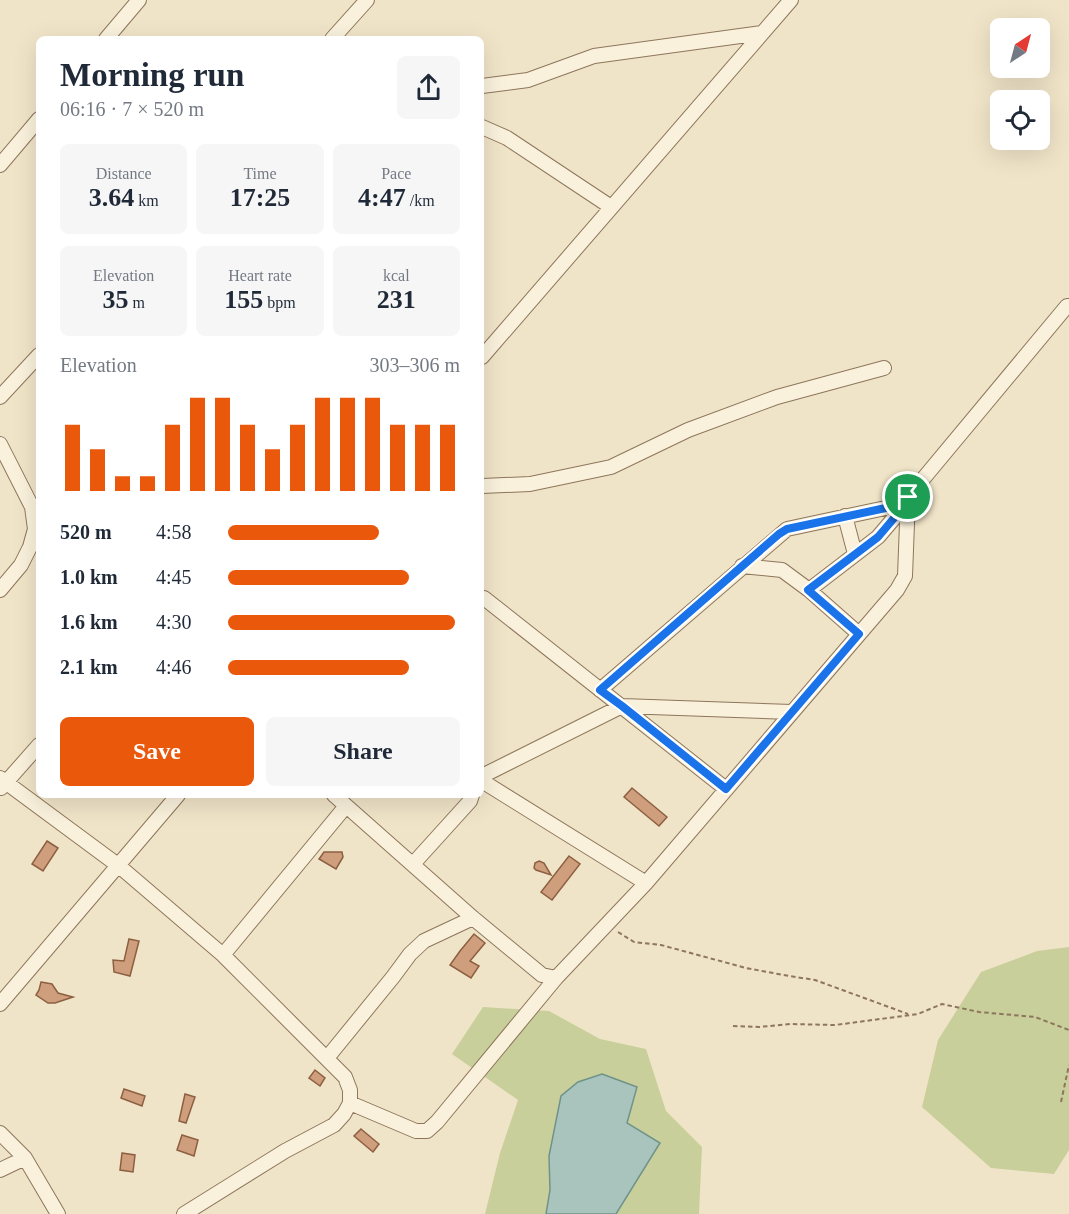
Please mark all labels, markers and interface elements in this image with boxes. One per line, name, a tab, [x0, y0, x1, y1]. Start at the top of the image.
north arrow	[990, 18, 1050, 78]
map controls	[990, 18, 1050, 150]
button: share	[397, 56, 460, 119]
text: Morning run	[60, 57, 244, 93]
button: locate	[990, 90, 1050, 150]
text: 06:16 · 7 × 520 m	[60, 98, 204, 120]
text: Distance	[96, 165, 152, 182]
text: Time	[243, 165, 277, 182]
text: Pace	[381, 165, 411, 182]
text: 3.64	[89, 183, 134, 212]
text: 17:25	[230, 183, 290, 212]
text: 4:47	[358, 183, 406, 212]
text: km	[134, 192, 159, 209]
text: /km	[406, 192, 435, 209]
text: Elevation	[93, 267, 154, 284]
text: Heart rate	[228, 267, 292, 284]
text: kcal	[383, 267, 410, 284]
text: 35	[102, 285, 128, 314]
text: 155	[224, 285, 263, 314]
text: 231	[377, 285, 416, 314]
text: m	[128, 294, 145, 311]
text: bpm	[263, 294, 296, 311]
text: Elevation	[60, 354, 137, 376]
text: 303–306 m	[369, 354, 460, 376]
pin	[882, 471, 933, 522]
icon: arrive	[891, 480, 924, 513]
text: 520 m	[60, 521, 112, 543]
text: 4:58	[156, 521, 192, 543]
text: 1.0 km	[60, 566, 118, 588]
text: 4:45	[156, 566, 192, 588]
text: 1.6 km	[60, 611, 118, 633]
text: 4:30	[156, 611, 192, 633]
text: 2.1 km	[60, 656, 118, 678]
text: 4:46	[156, 656, 192, 678]
button: Save	[60, 717, 254, 786]
button: Share	[266, 717, 460, 786]

